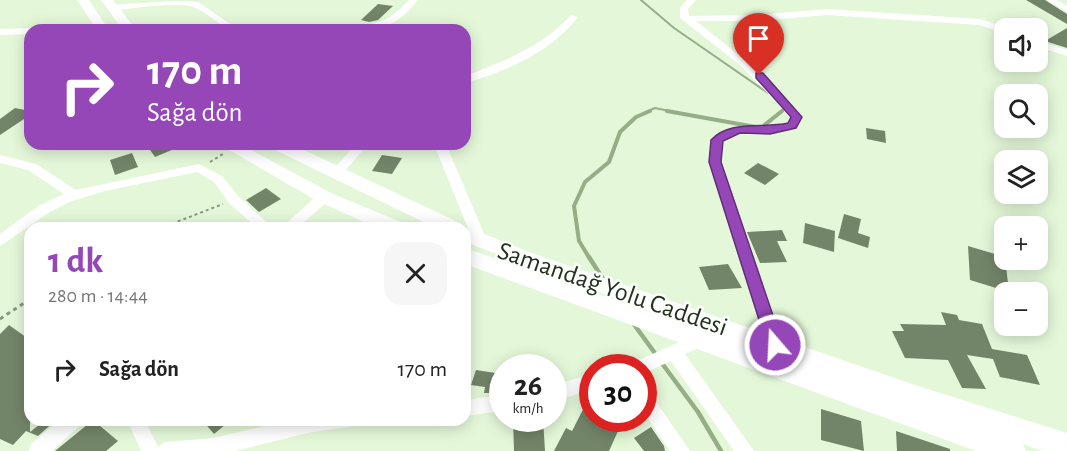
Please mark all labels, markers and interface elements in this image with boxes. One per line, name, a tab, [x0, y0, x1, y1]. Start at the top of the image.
pin	[733, 13, 784, 75]
map controls	[994, 18, 1048, 336]
button: sound	[994, 18, 1048, 72]
icon: arrive	[742, 22, 775, 55]
icon: right	[48, 48, 126, 126]
text: 170 m	[147, 50, 242, 92]
button: search	[994, 84, 1048, 138]
text: Sağa dön	[147, 99, 242, 126]
button: layers	[994, 150, 1048, 204]
button: +	[994, 216, 1048, 270]
street label: Samandağ Yolu Caddesi	[494, 237, 731, 340]
button: close	[384, 242, 447, 305]
text: 1 dk	[48, 243, 103, 279]
button: −	[994, 282, 1048, 336]
text: 280 m · 14:44	[48, 286, 148, 306]
position arrow	[743, 313, 807, 377]
icon: right	[48, 353, 81, 386]
speed limit sign: 30	[579, 354, 657, 432]
text: Sağa dön	[99, 358, 179, 380]
text: 170 m	[397, 358, 447, 380]
text: 26	[514, 371, 542, 401]
text: km/h	[513, 401, 543, 416]

